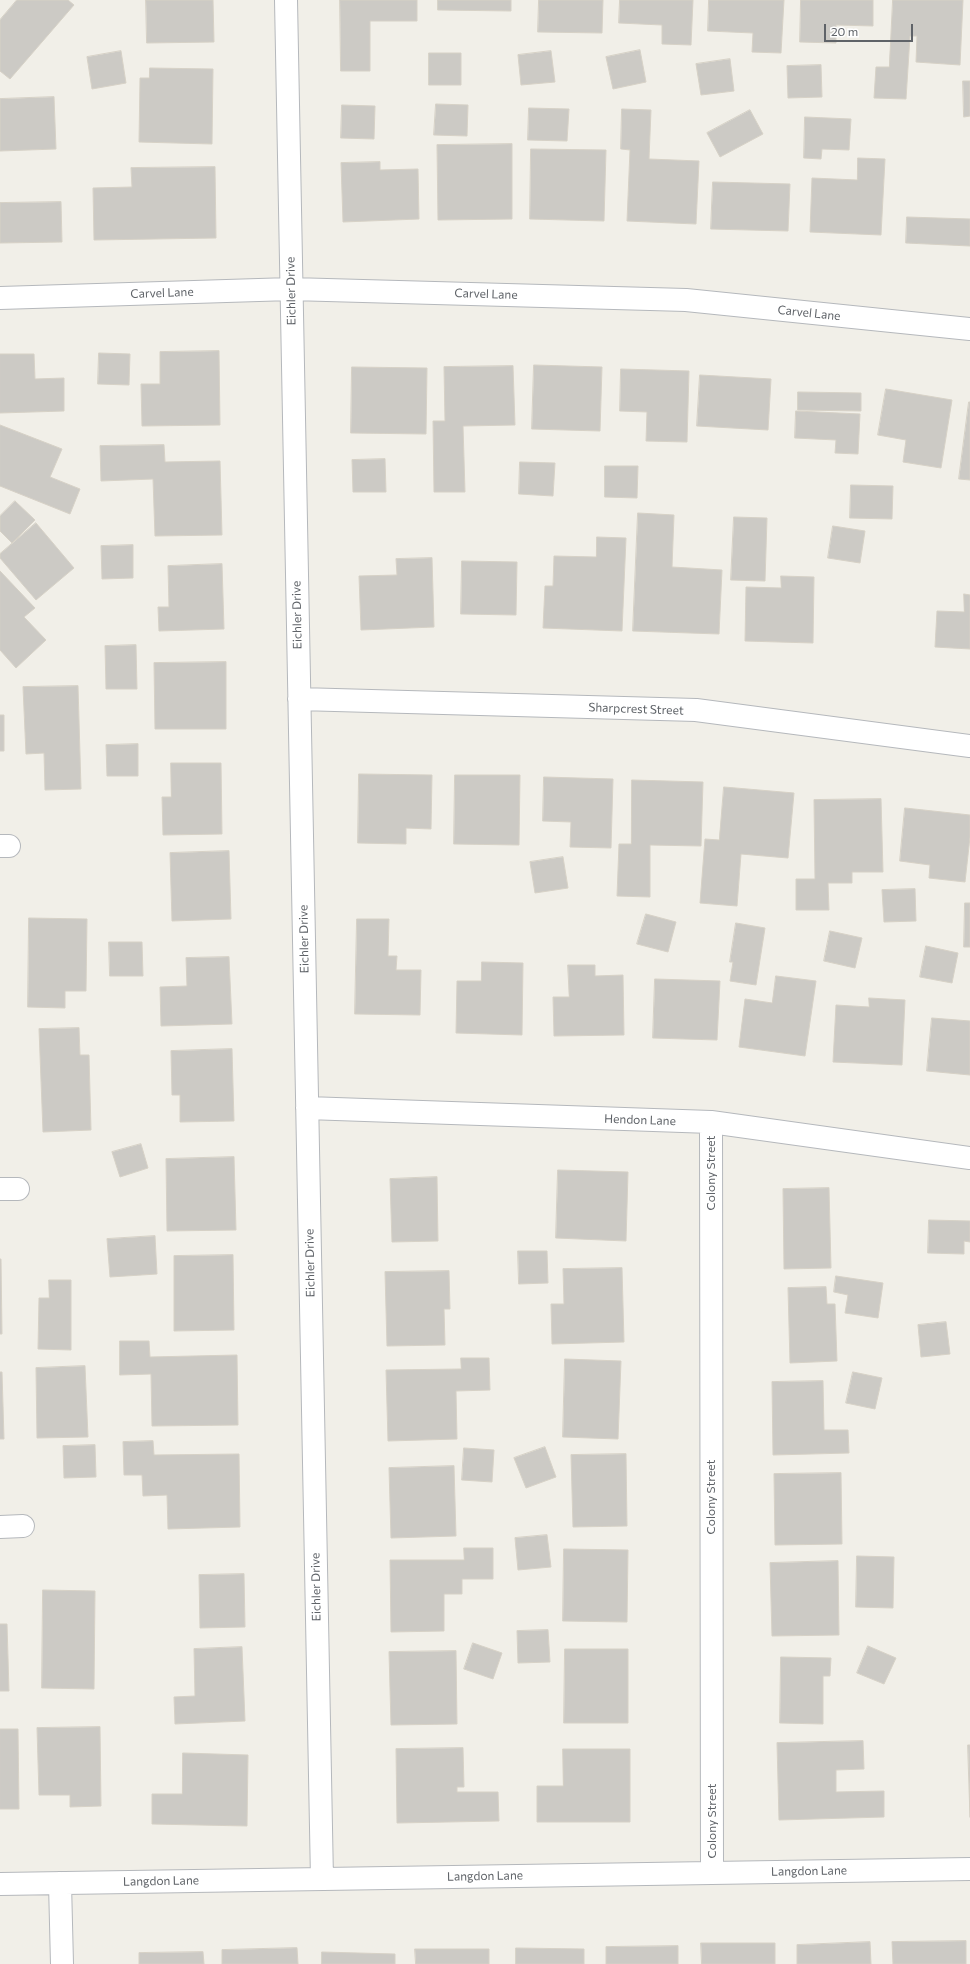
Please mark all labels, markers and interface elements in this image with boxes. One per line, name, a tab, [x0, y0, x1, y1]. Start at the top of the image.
scale bar	[826, 16, 915, 42]
text: 20 m	[831, 24, 858, 38]
street label: Eichler Drive	[283, 257, 299, 325]
street label: Carvel Lane	[130, 285, 194, 301]
street label: Carvel Lane	[454, 286, 518, 302]
street label: Carvel Lane	[777, 303, 841, 323]
street label: Eichler Drive	[289, 581, 305, 649]
street label: Sharpcrest Street	[588, 700, 684, 718]
street label: Eichler Drive	[296, 905, 312, 973]
street label: Hendon Lane	[604, 1112, 676, 1128]
street label: Colony Street	[704, 1136, 718, 1210]
street label: Eichler Drive	[302, 1229, 318, 1297]
street label: Colony Street	[704, 1460, 718, 1534]
street label: Eichler Drive	[308, 1553, 324, 1621]
street label: Colony Street	[705, 1784, 719, 1858]
street label: Langdon Lane	[771, 1863, 847, 1879]
street label: Langdon Lane	[447, 1868, 523, 1884]
street label: Langdon Lane	[123, 1873, 199, 1889]

